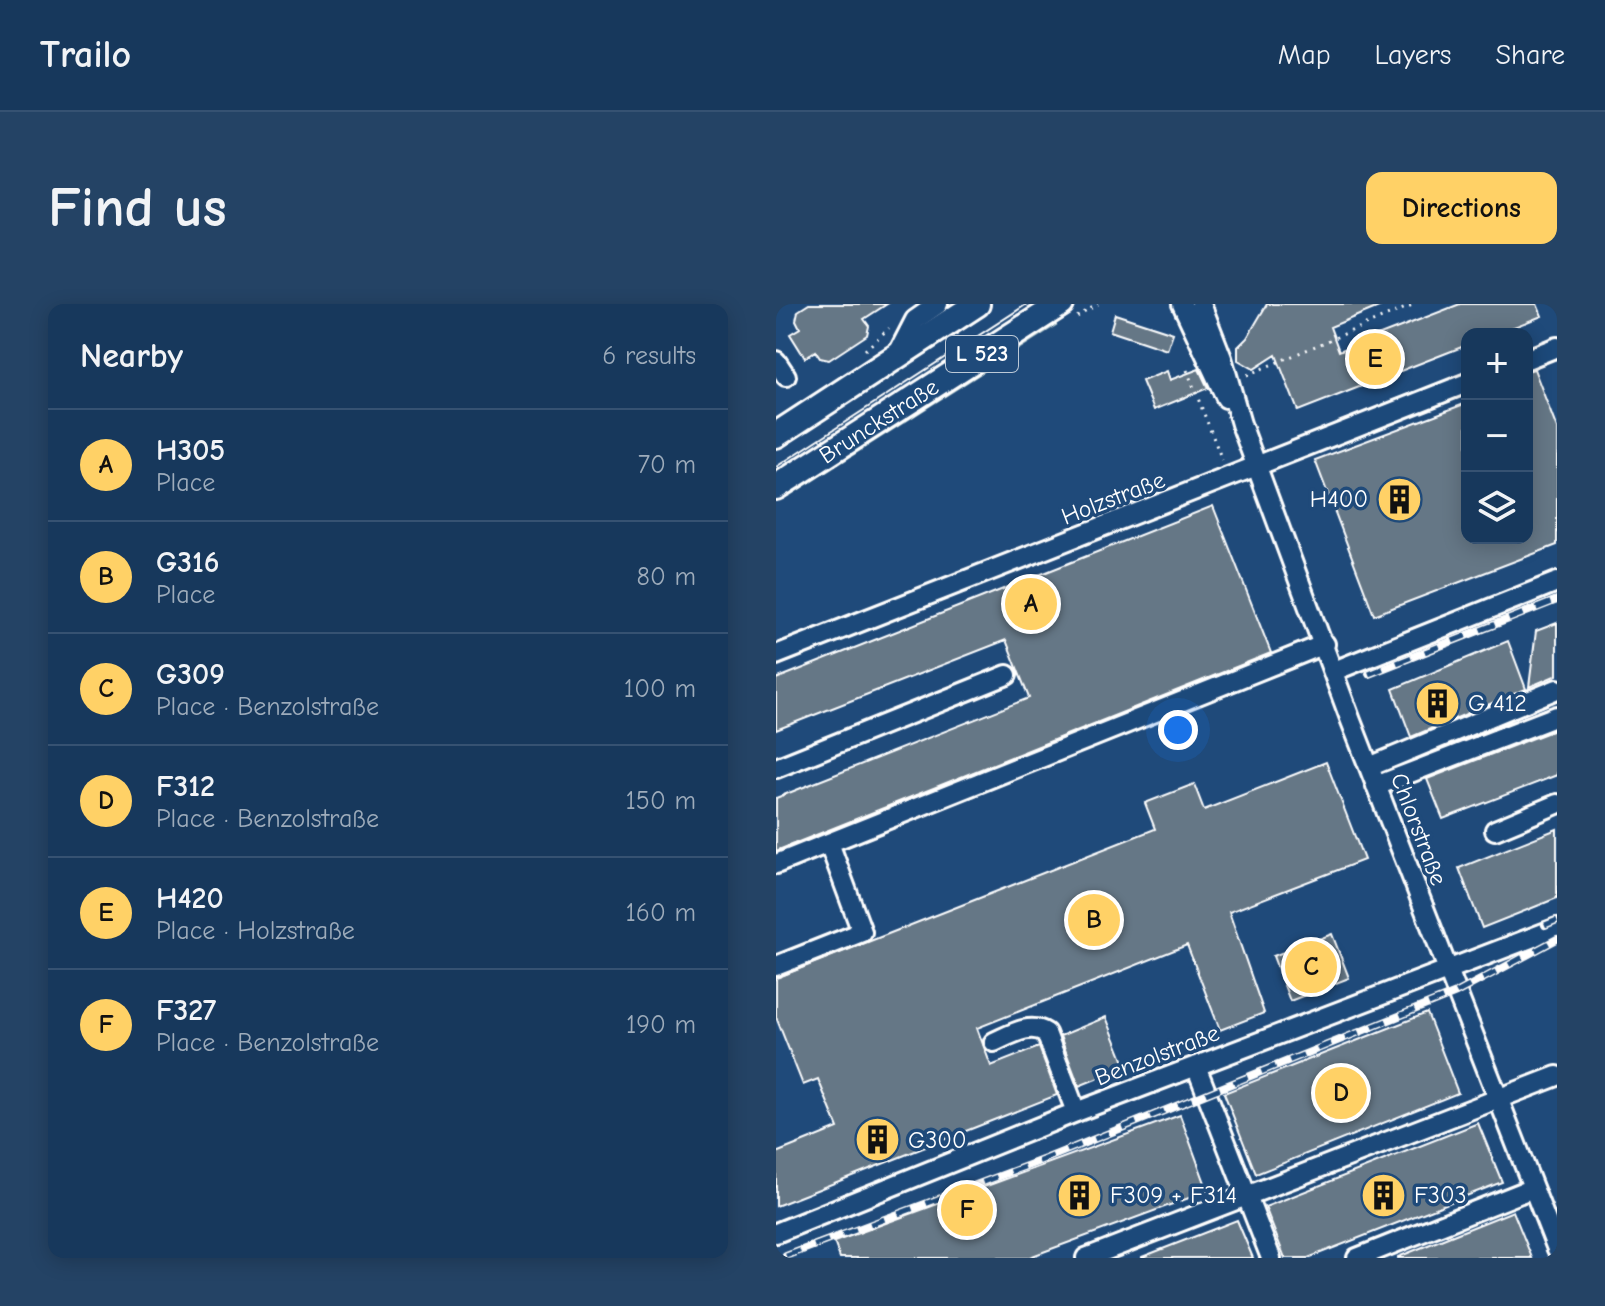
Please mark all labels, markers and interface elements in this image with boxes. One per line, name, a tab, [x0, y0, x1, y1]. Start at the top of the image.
text: Trailo	[40, 33, 131, 77]
text: Map	[1278, 39, 1331, 71]
text: Layers	[1375, 39, 1451, 71]
text: Share	[1495, 39, 1565, 71]
button: Directions	[1366, 172, 1557, 244]
text: Find us	[48, 176, 227, 240]
map controls	[1461, 328, 1533, 544]
button: +	[1461, 328, 1533, 400]
pin: E	[1349, 329, 1401, 389]
text: Nearby	[80, 336, 183, 376]
road number: L 523	[946, 336, 1018, 372]
text: 6 results	[602, 341, 696, 371]
street label: Brunckstraße	[814, 373, 944, 470]
button: −	[1461, 400, 1533, 472]
text: H305	[156, 433, 225, 468]
text: A	[99, 450, 113, 480]
text: 70 m	[638, 450, 696, 480]
street label: Holzstraße	[1057, 465, 1169, 531]
text: Place	[156, 468, 215, 498]
button: layers	[1461, 472, 1533, 544]
building icon: H400	[1375, 475, 1423, 523]
place label: H400	[1310, 485, 1368, 513]
text: G316	[156, 545, 219, 580]
text: B	[98, 562, 114, 592]
text: 80 m	[637, 562, 696, 592]
pin: A	[1005, 574, 1057, 634]
text: Place	[156, 580, 215, 610]
text: G309	[156, 657, 225, 692]
text: C	[98, 674, 114, 704]
text: 100 m	[624, 674, 696, 704]
building icon: G 412	[1413, 679, 1461, 727]
place label: G 412	[1468, 689, 1527, 717]
text: Place · Benzolstraße	[156, 692, 379, 722]
your location	[1158, 710, 1198, 750]
text: F312	[156, 769, 215, 804]
street label: Chlorstraße	[1385, 769, 1453, 889]
text: D	[98, 786, 114, 816]
text: 150 m	[626, 786, 696, 816]
text: Place · Benzolstraße	[156, 804, 379, 834]
text: H420	[156, 881, 224, 916]
pin: B	[1068, 890, 1120, 950]
text: E	[98, 898, 114, 928]
text: 160 m	[626, 898, 696, 928]
text: Place · Holzstraße	[156, 916, 355, 946]
pin: C	[1285, 937, 1337, 997]
text: F327	[156, 993, 216, 1028]
text: F	[98, 1010, 114, 1040]
text: 190 m	[626, 1010, 696, 1040]
street label: Benzolstraße	[1091, 1018, 1223, 1092]
text: Place · Benzolstraße	[156, 1028, 379, 1058]
pin: D	[1315, 1063, 1367, 1123]
building icon: G300	[853, 1116, 901, 1164]
place label: G300	[908, 1126, 967, 1154]
building icon: F309 + F314	[1055, 1171, 1103, 1219]
building icon: F303	[1359, 1171, 1407, 1219]
pin: F	[941, 1180, 993, 1240]
place label: F309 + F314	[1110, 1181, 1237, 1209]
place label: F303	[1414, 1181, 1467, 1209]

